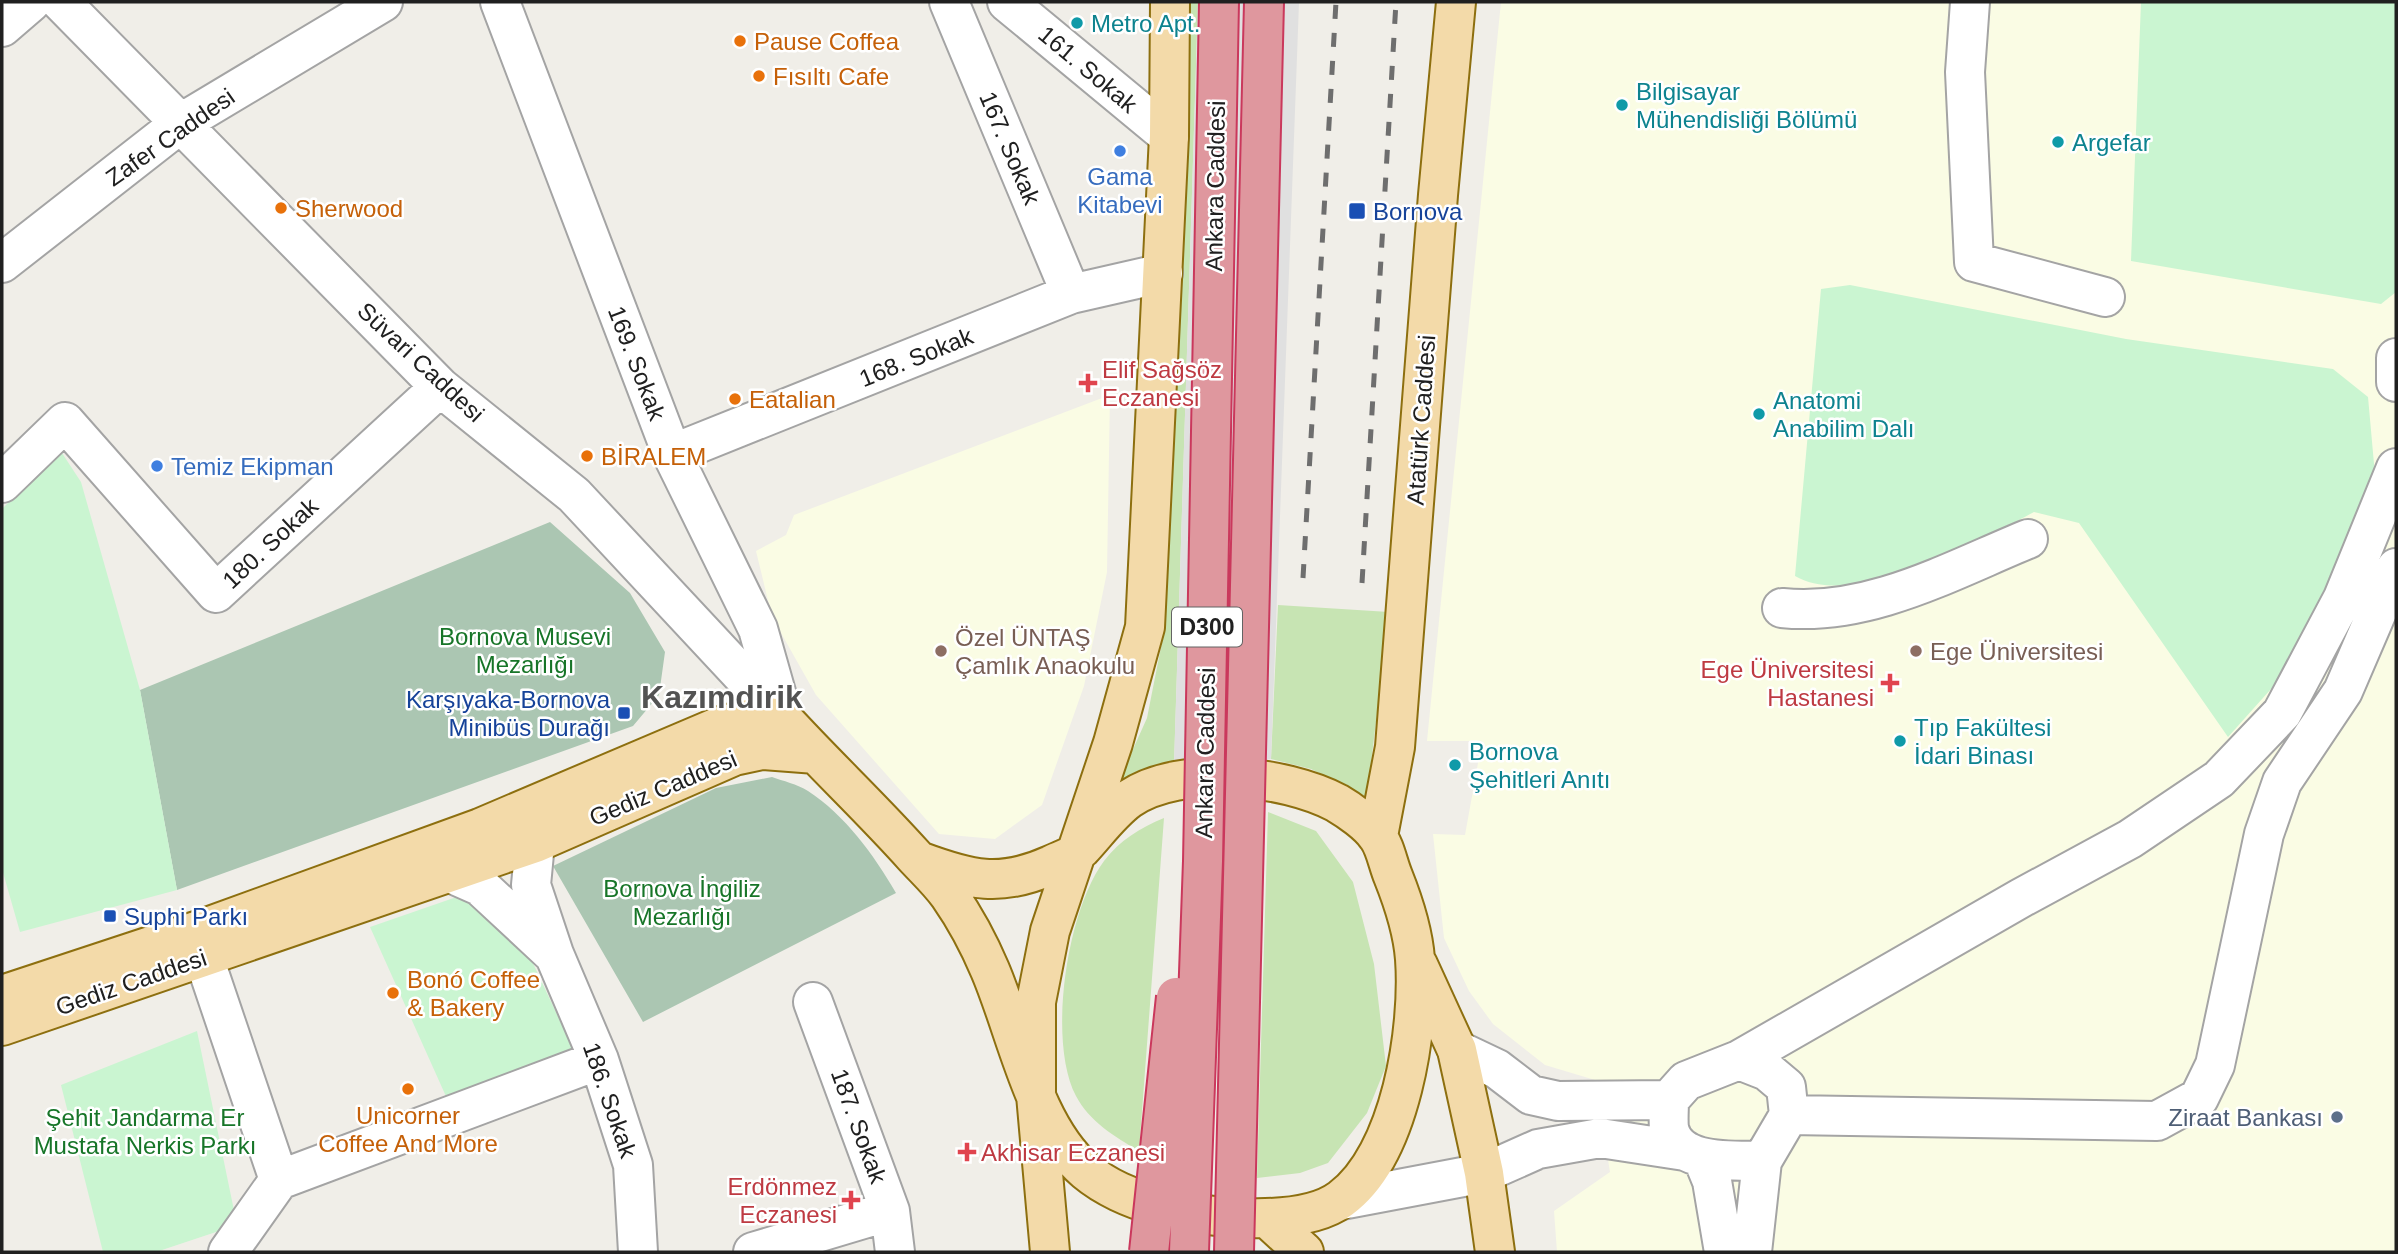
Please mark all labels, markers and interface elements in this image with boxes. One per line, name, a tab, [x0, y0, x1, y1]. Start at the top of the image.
place label: Metro Apt.	[1091, 10, 1200, 37]
marker: Metro Apt.	[1069, 15, 1085, 31]
street label: 161. Sokak	[1033, 20, 1143, 119]
place label: Pause Coffea	[754, 28, 900, 55]
marker: Pause Coffea	[732, 33, 748, 49]
place label: Fısıltı Cafe	[773, 63, 889, 90]
marker: Fısıltı Cafe	[751, 68, 767, 84]
place label: Bilgisayar Mühendisliği Bölümü	[1636, 78, 1857, 133]
street label: Zafer Caddesi	[101, 83, 239, 191]
street label: 167. Sokak	[974, 87, 1046, 209]
marker: Bilgisayar Mühendisliği Bölümü	[1614, 97, 1630, 113]
street label: Ankara Caddesi	[1200, 100, 1230, 272]
place label: Argefar	[2072, 129, 2151, 156]
marker: Argefar	[2050, 134, 2066, 150]
marker: Gama Kitabevi	[1112, 143, 1128, 159]
place label: Gama Kitabevi	[1077, 163, 1163, 218]
place label: Sherwood	[295, 195, 403, 222]
place label: Bornova	[1373, 198, 1463, 225]
marker: Sherwood	[273, 200, 289, 216]
marker: Bornova	[1347, 201, 1367, 221]
street label: Süvari Caddesi	[352, 297, 490, 427]
street label: 169. Sokak	[603, 302, 671, 425]
street label: 168. Sokak	[855, 322, 978, 392]
street label: Atatürk Caddesi	[1402, 334, 1440, 506]
place label: Elif Sağsöz Eczanesi	[1102, 356, 1222, 411]
marker: Elif Sağsöz Eczanesi	[1080, 375, 1096, 391]
place label: Eatalian	[749, 386, 836, 413]
place label: Anatomi Anabilim Dalı	[1773, 387, 1914, 442]
marker: Eatalian	[727, 391, 743, 407]
marker: Anatomi Anabilim Dalı	[1751, 406, 1767, 422]
place label: BİRALEM	[601, 443, 706, 470]
marker: BİRALEM	[579, 448, 595, 464]
place label: Temiz Ekipman	[171, 453, 334, 480]
marker: Temiz Ekipman	[149, 458, 165, 474]
street label: 180. Sokak	[217, 492, 324, 594]
road number: D300	[1172, 608, 1242, 646]
park label: Bornova Musevi Mezarlığı	[439, 623, 611, 678]
place label: Özel ÜNTAŞ Çamlık Anaokulu	[955, 624, 1135, 679]
place label: Ege Üniversitesi	[1930, 638, 2103, 665]
marker: Özel ÜNTAŞ Çamlık Anaokulu	[933, 643, 949, 659]
marker: Ege Üniversitesi	[1908, 643, 1924, 659]
place label: Ege Üniversitesi Hastanesi	[1701, 656, 1874, 711]
street label: Ankara Caddesi	[1190, 667, 1220, 839]
marker: Ege Üniversitesi Hastanesi	[1880, 673, 1900, 693]
district label: Kazımdirik	[641, 679, 803, 715]
place label: Karşıyaka-Bornova Minibüs Durağı	[406, 686, 611, 741]
marker: Karşıyaka-Bornova Minibüs Durağı	[616, 705, 632, 721]
place label: Tıp Fakültesi İdari Binası	[1914, 714, 2051, 769]
marker: Tıp Fakültesi İdari Binası	[1892, 733, 1908, 749]
place label: Bornova Şehitleri Anıtı	[1469, 738, 1610, 793]
street label: Gediz Caddesi	[585, 745, 741, 831]
marker: Bornova Şehitleri Anıtı	[1447, 757, 1463, 773]
park label: Bornova İngiliz Mezarlığı	[603, 875, 761, 930]
place label: Suphi Parkı	[124, 903, 248, 930]
marker: Suphi Parkı	[102, 908, 118, 924]
street label: Gediz Caddesi	[52, 944, 210, 1020]
place label: Bonó Coffee & Bakery	[407, 966, 540, 1021]
marker: Bonó Coffee & Bakery	[385, 985, 401, 1001]
street label: 186. Sokak	[578, 1039, 643, 1162]
street label: 187. Sokak	[826, 1065, 893, 1188]
marker: Unicorner Coffee And More	[400, 1081, 416, 1097]
place label: Unicorner Coffee And More	[318, 1102, 498, 1157]
park label: Şehit Jandarma Er Mustafa Nerkis Parkı	[34, 1104, 256, 1159]
place label: Ziraat Bankası	[2168, 1104, 2323, 1131]
marker: Ziraat Bankası	[2329, 1109, 2345, 1125]
place label: Akhisar Eczanesi	[981, 1139, 1165, 1166]
marker: Akhisar Eczanesi	[959, 1144, 975, 1160]
place label: Erdönmez Eczanesi	[728, 1173, 837, 1228]
marker: Erdönmez Eczanesi	[843, 1192, 859, 1208]

